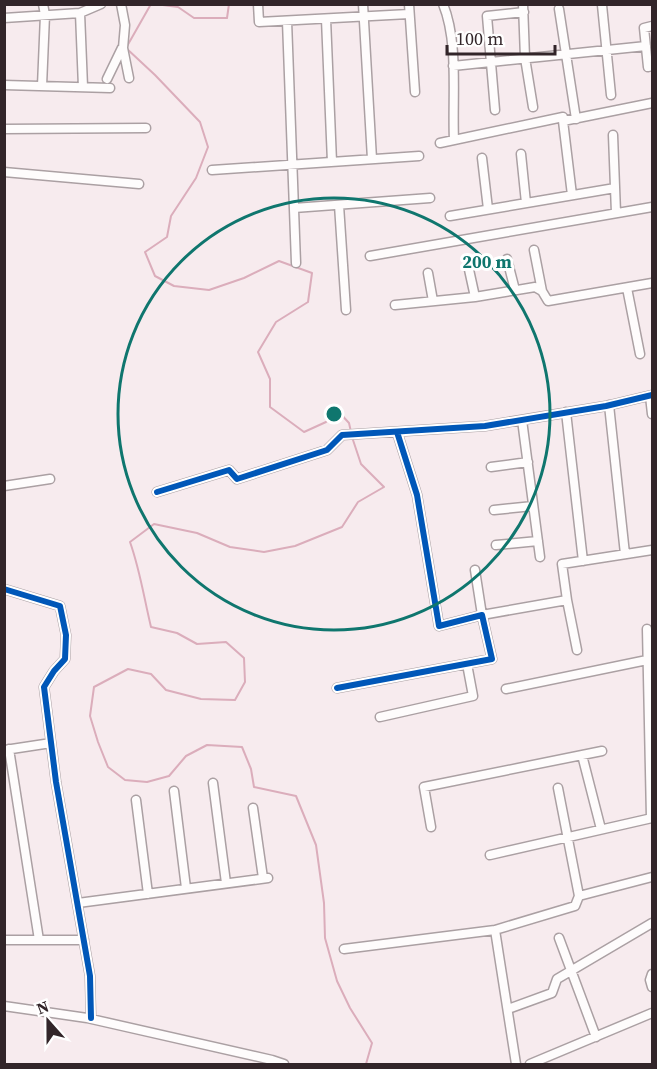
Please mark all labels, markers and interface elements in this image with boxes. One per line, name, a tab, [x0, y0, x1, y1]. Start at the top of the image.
scale bar	[447, 18, 555, 56]
text: 100 m	[456, 26, 503, 51]
text: 200 m	[462, 249, 512, 274]
centre of rings	[324, 404, 344, 424]
north arrow	[18, 991, 78, 1051]
text: N	[33, 995, 52, 1019]

